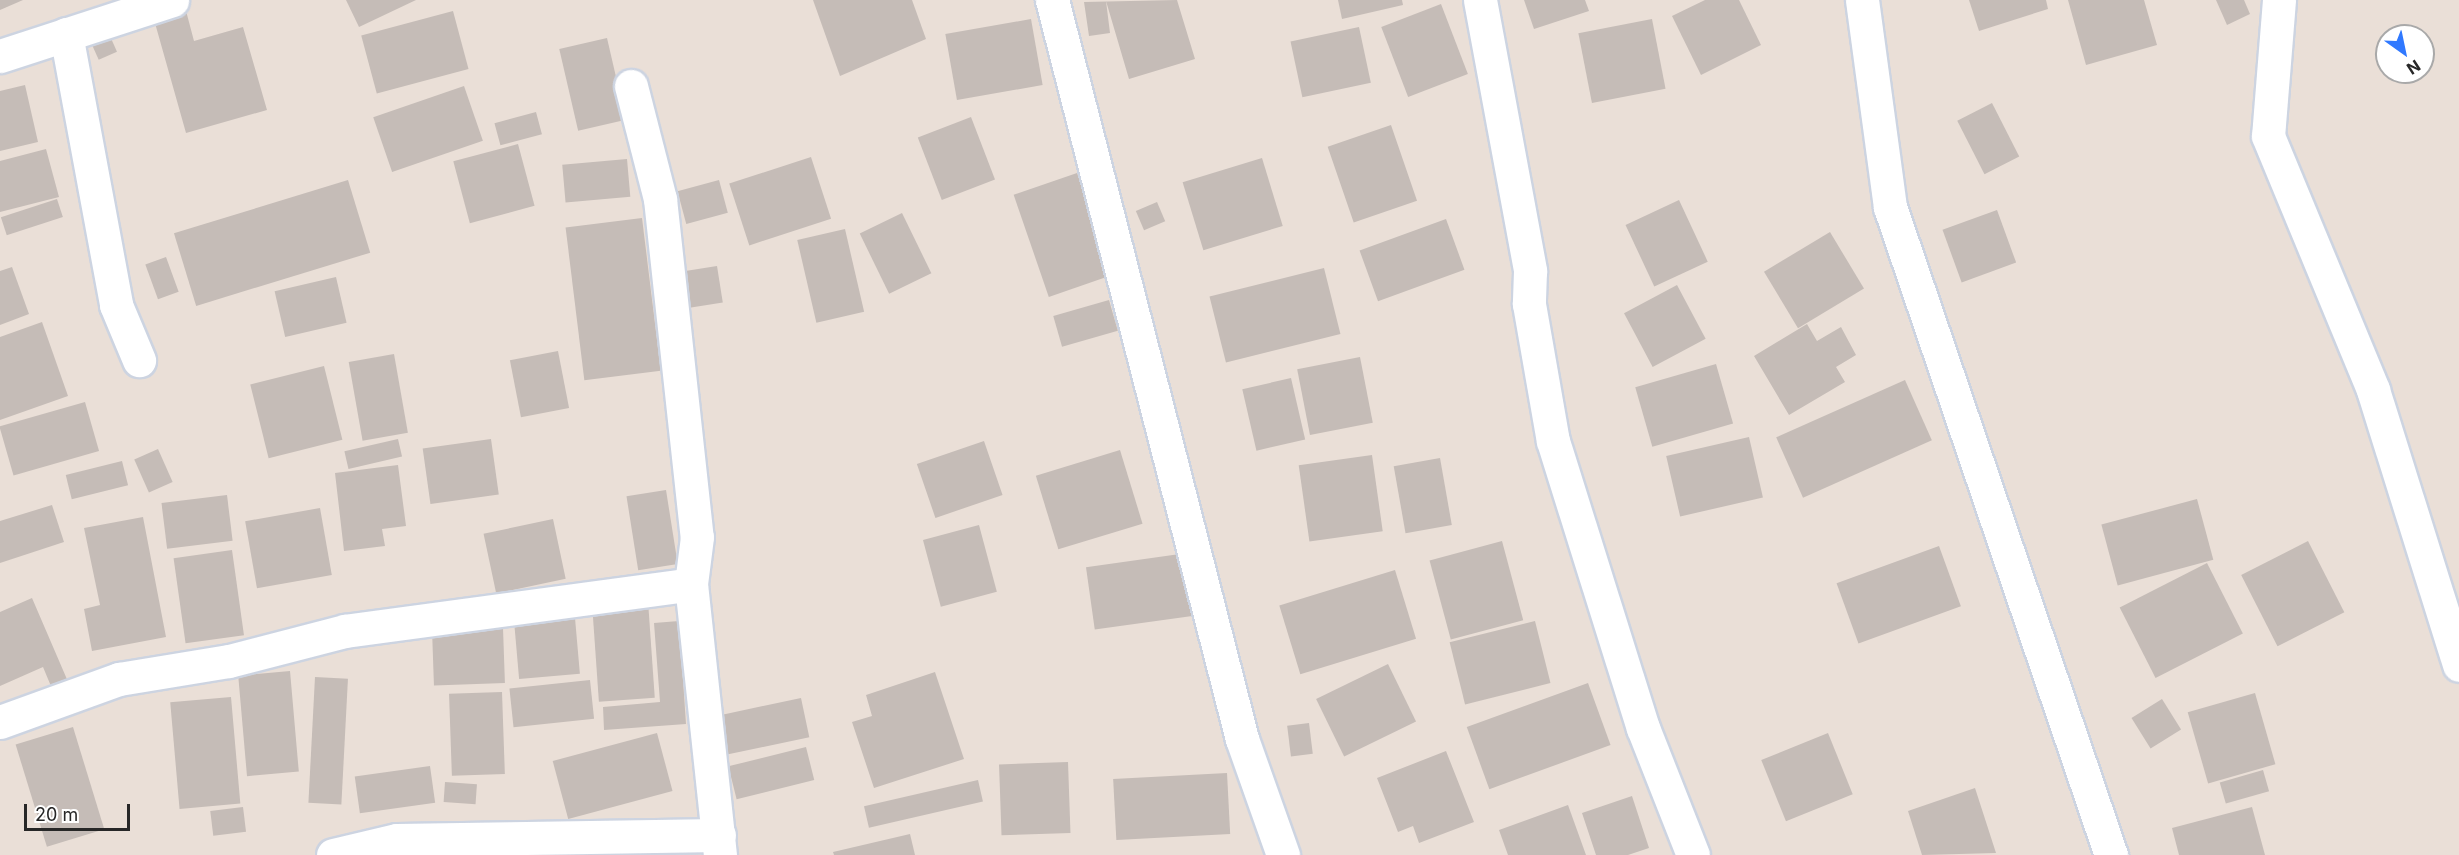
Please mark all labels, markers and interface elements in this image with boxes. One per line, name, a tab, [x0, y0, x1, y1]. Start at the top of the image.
north arrow	[2375, 24, 2435, 84]
text: N	[2403, 56, 2424, 79]
scale bar	[27, 792, 134, 830]
text: 20 m	[35, 804, 78, 825]

